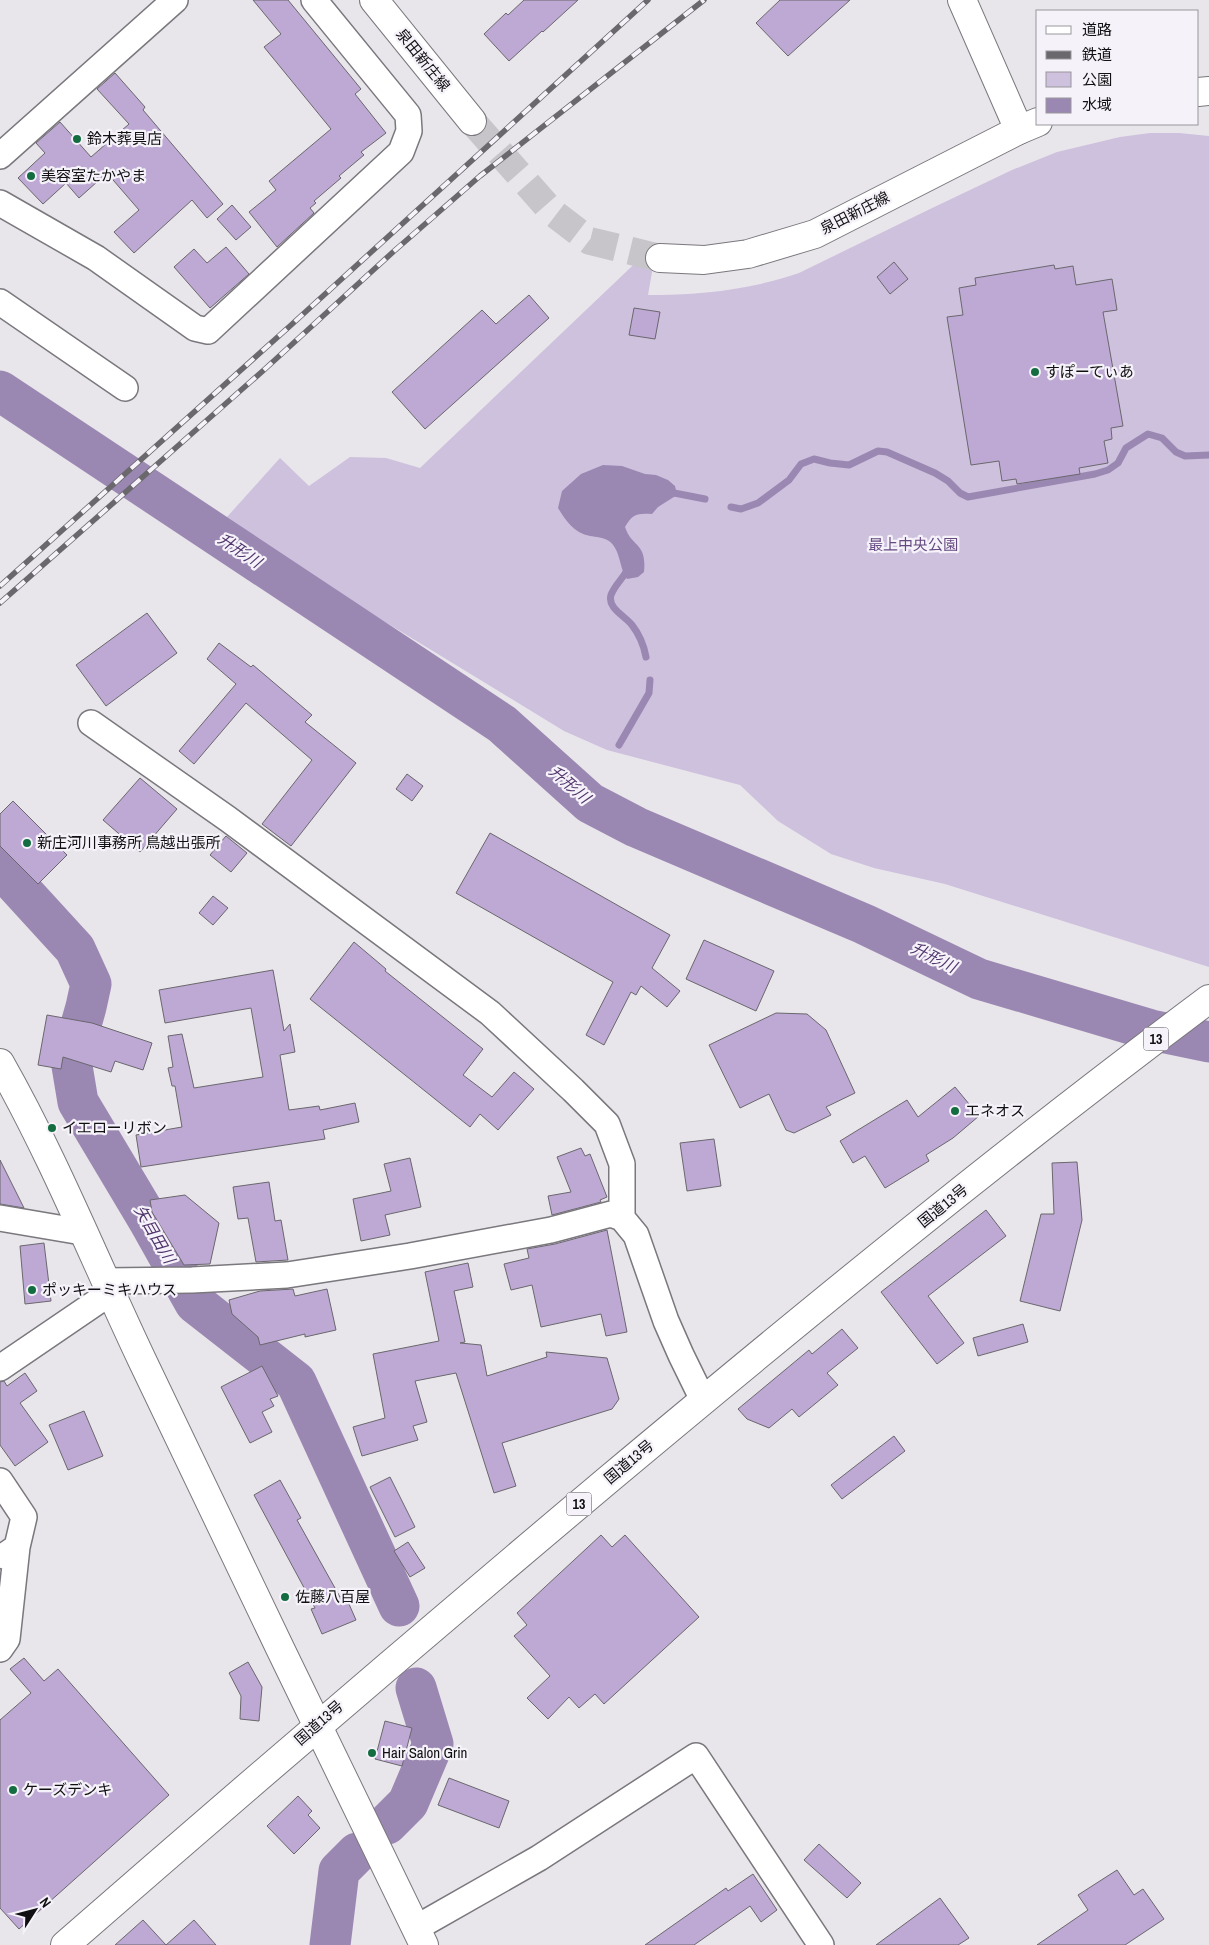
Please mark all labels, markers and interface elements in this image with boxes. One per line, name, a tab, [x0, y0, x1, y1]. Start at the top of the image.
legend	[1036, 10, 1199, 125]
text: 道路	[1082, 19, 1112, 40]
street label: 泉田新庄線	[392, 24, 455, 95]
text: 鉄道	[1082, 44, 1112, 65]
text: 公園	[1082, 69, 1112, 90]
text: 水域	[1082, 94, 1112, 115]
place label: 鈴木葬具店	[87, 128, 162, 149]
marker: 鈴木葬具店	[71, 133, 83, 145]
place label: 美容室たかやま	[41, 165, 146, 186]
marker: 美容室たかやま	[25, 170, 37, 182]
street label: 泉田新庄線	[817, 186, 893, 239]
place label: すぽーてぃあ	[1045, 361, 1134, 382]
marker: すぽーてぃあ	[1029, 366, 1041, 378]
water label: 升形川	[214, 527, 268, 574]
park label: 最上中央公園	[868, 534, 958, 555]
water label: 升形川	[545, 760, 597, 809]
place label: 新庄河川事務所 鳥越出張所	[37, 832, 220, 853]
marker: 新庄河川事務所 鳥越出張所	[21, 837, 33, 849]
water label: 升形川	[908, 937, 962, 978]
road number: 13	[1144, 1028, 1168, 1050]
place label: エネオス	[965, 1100, 1025, 1121]
marker: エネオス	[949, 1105, 961, 1117]
place label: イエローリボン	[62, 1117, 167, 1138]
marker: イエローリボン	[46, 1122, 58, 1134]
street label: 国道13号	[913, 1179, 972, 1232]
water label: 矢目田川	[129, 1201, 182, 1269]
place label: ポッキーミキハウス	[42, 1279, 177, 1300]
marker: ポッキーミキハウス	[26, 1284, 38, 1296]
street label: 国道13号	[599, 1435, 658, 1489]
road number: 13	[566, 1492, 592, 1516]
place label: 佐藤八百屋	[295, 1586, 370, 1607]
marker: 佐藤八百屋	[279, 1591, 291, 1603]
street label: 国道13号	[290, 1695, 348, 1750]
place label: Hair Salon Grin	[382, 1742, 467, 1763]
marker: Hair Salon Grin	[366, 1747, 378, 1759]
place label: ケーズデンキ	[23, 1779, 112, 1800]
marker: ケーズデンキ	[7, 1784, 19, 1796]
north arrow	[10, 1885, 60, 1935]
text: N	[36, 1894, 55, 1911]

